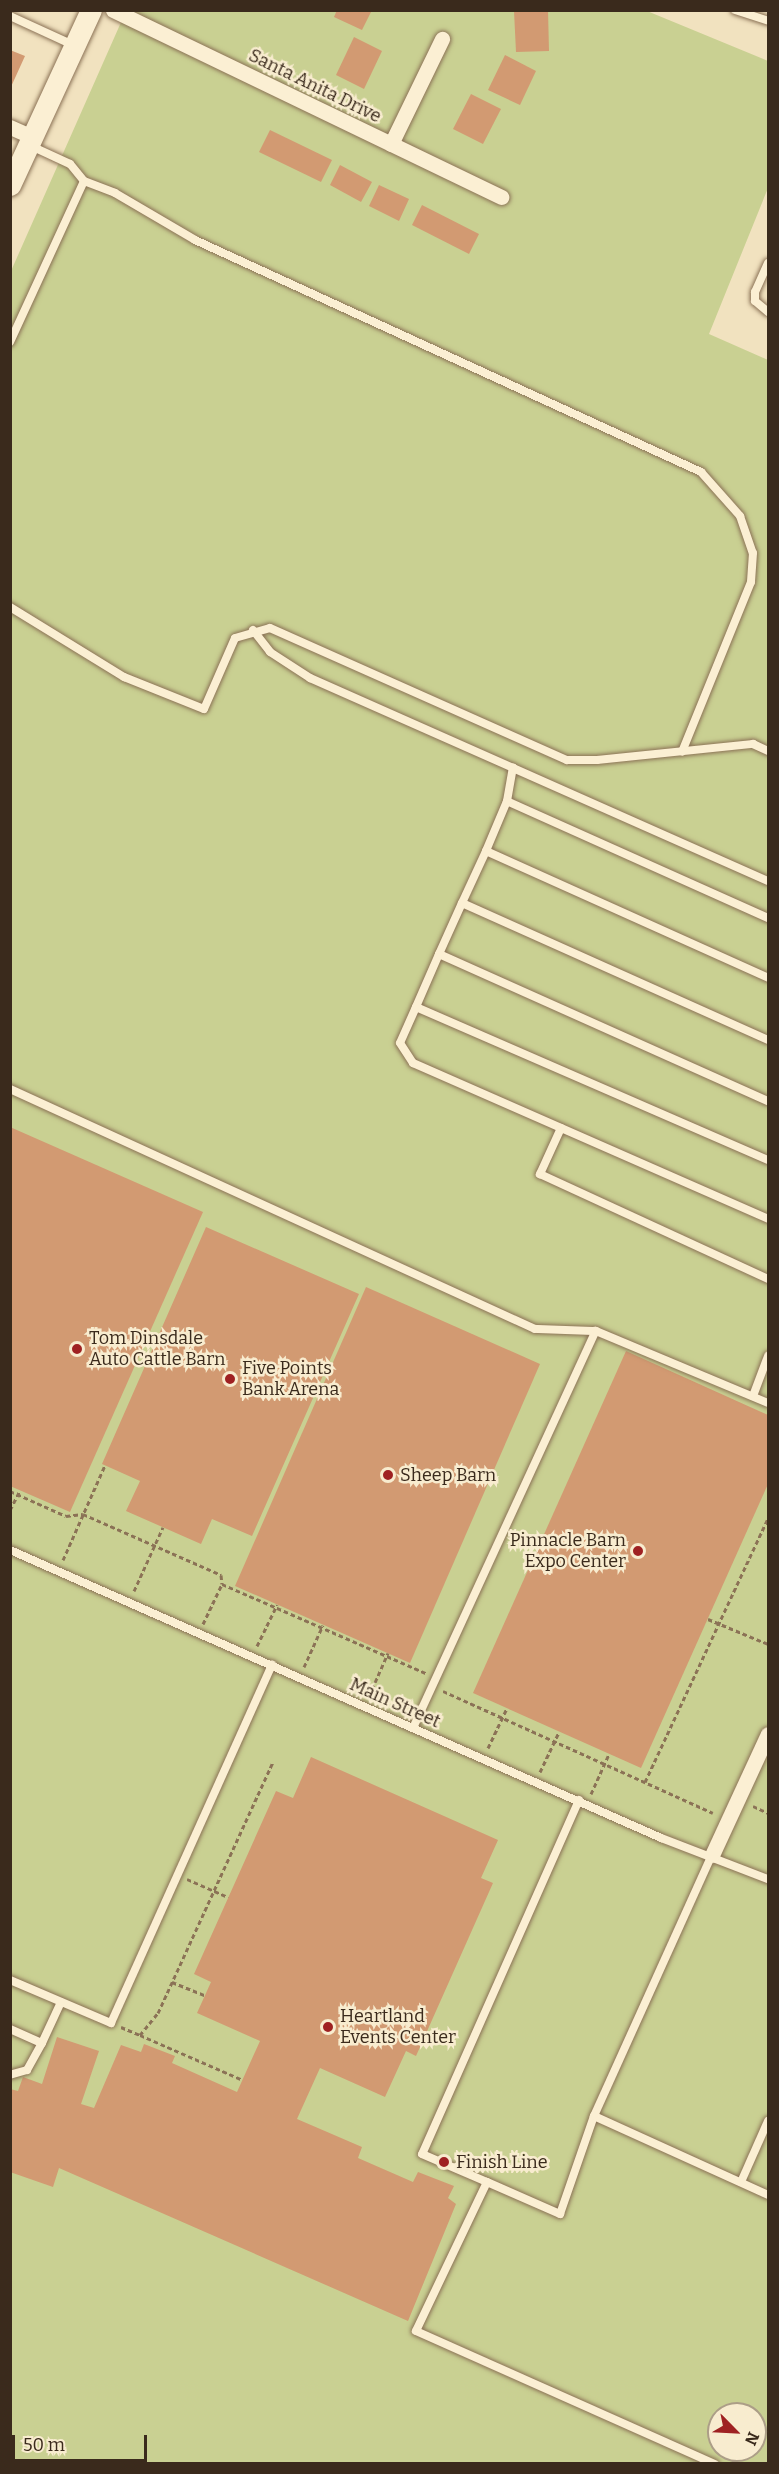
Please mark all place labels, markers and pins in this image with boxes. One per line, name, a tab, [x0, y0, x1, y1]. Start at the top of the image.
place label: Tom Dinsdale Auto Cattle Barn	[89, 1328, 225, 1370]
marker: Tom Dinsdale Auto Cattle Barn	[70, 1342, 84, 1356]
place label: Five Points Bank Arena	[242, 1358, 339, 1400]
marker: Five Points Bank Arena	[223, 1372, 237, 1386]
place label: Sheep Barn	[400, 1464, 496, 1486]
marker: Sheep Barn	[381, 1468, 395, 1482]
place label: Pinnacle Barn Expo Center	[510, 1530, 626, 1572]
marker: Pinnacle Barn Expo Center	[631, 1544, 645, 1558]
place label: Heartland Events Center	[340, 2006, 456, 2048]
marker: Heartland Events Center	[321, 2020, 335, 2034]
place label: Finish Line	[456, 2151, 548, 2173]
marker: Finish Line	[437, 2155, 451, 2169]

